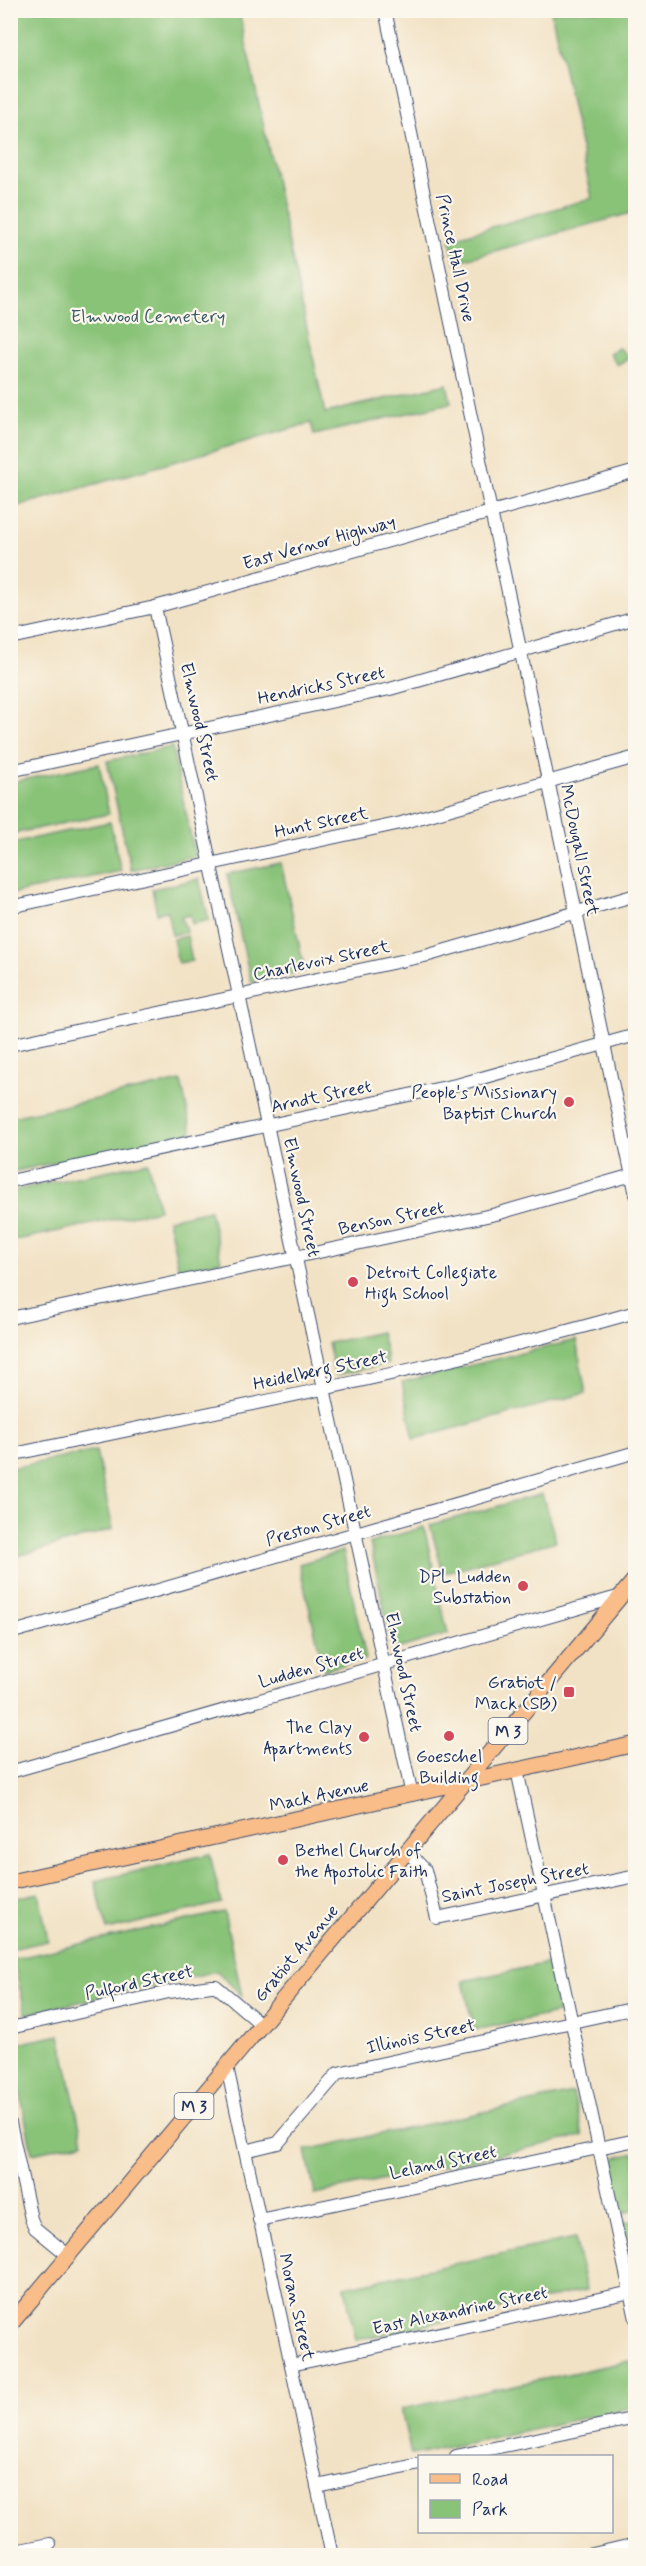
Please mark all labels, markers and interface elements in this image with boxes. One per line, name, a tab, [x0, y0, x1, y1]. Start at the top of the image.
street label: Prince Hall Drive	[430, 192, 480, 324]
park label: Elmwood Cemetery	[71, 305, 225, 329]
street label: East Vernor Highway	[240, 510, 399, 577]
street label: Elmwood Street	[174, 660, 224, 784]
street label: Hendricks Street	[255, 661, 387, 711]
street label: McDougall Street	[553, 782, 605, 919]
street label: Hunt Street	[272, 801, 371, 845]
street label: Charlevoix Street	[251, 935, 392, 987]
street label: Arndt Street	[269, 1075, 374, 1119]
place label: People's Missionary Baptist Church	[411, 1081, 557, 1126]
marker: People's Missionary Baptist Church	[562, 1095, 576, 1109]
street label: Elmwood Street	[277, 1135, 325, 1259]
street label: Benson Street	[336, 1196, 447, 1242]
place label: Detroit Collegiate High School	[365, 1261, 497, 1308]
marker: Detroit Collegiate High School	[346, 1275, 360, 1289]
street label: Heidelberg Street	[251, 1345, 390, 1399]
street label: Preston Street	[263, 1499, 374, 1552]
place label: DPL Ludden Substation	[418, 1565, 511, 1610]
marker: DPL Ludden Substation	[516, 1579, 530, 1593]
street label: Elmwood Street	[379, 1610, 427, 1734]
street label: Ludden Street	[256, 1641, 367, 1694]
place label: Gratiot / Mack (SB)	[475, 1671, 558, 1716]
marker: Gratiot / Mack (SB)	[562, 1685, 576, 1699]
place label: The Clay Apartments	[264, 1716, 352, 1762]
road number: M 3	[488, 1718, 528, 1744]
marker: Goeschel Building	[442, 1729, 456, 1743]
marker: The Clay Apartments	[357, 1730, 371, 1744]
place label: Goeschel Building	[416, 1745, 482, 1792]
street label: Mack Avenue	[267, 1774, 371, 1818]
place label: Bethel Church of the Apostolic Faith	[295, 1839, 428, 1885]
marker: Bethel Church of the Apostolic Faith	[276, 1853, 290, 1867]
street label: Saint Joseph Street	[440, 1857, 591, 1909]
street label: Gratiot Avenue	[249, 1900, 345, 2007]
street label: Pulford Street	[83, 1960, 196, 2008]
street label: Illinois Street	[365, 2014, 478, 2060]
road number: M 3	[174, 2093, 214, 2119]
street label: Leland Street	[388, 2140, 499, 2186]
street label: Moran Street	[272, 2251, 320, 2364]
street label: East Alexandrine Street	[371, 2281, 550, 2341]
legend	[418, 2455, 613, 2533]
text: Road	[472, 2468, 508, 2492]
text: Park	[472, 2498, 508, 2522]

